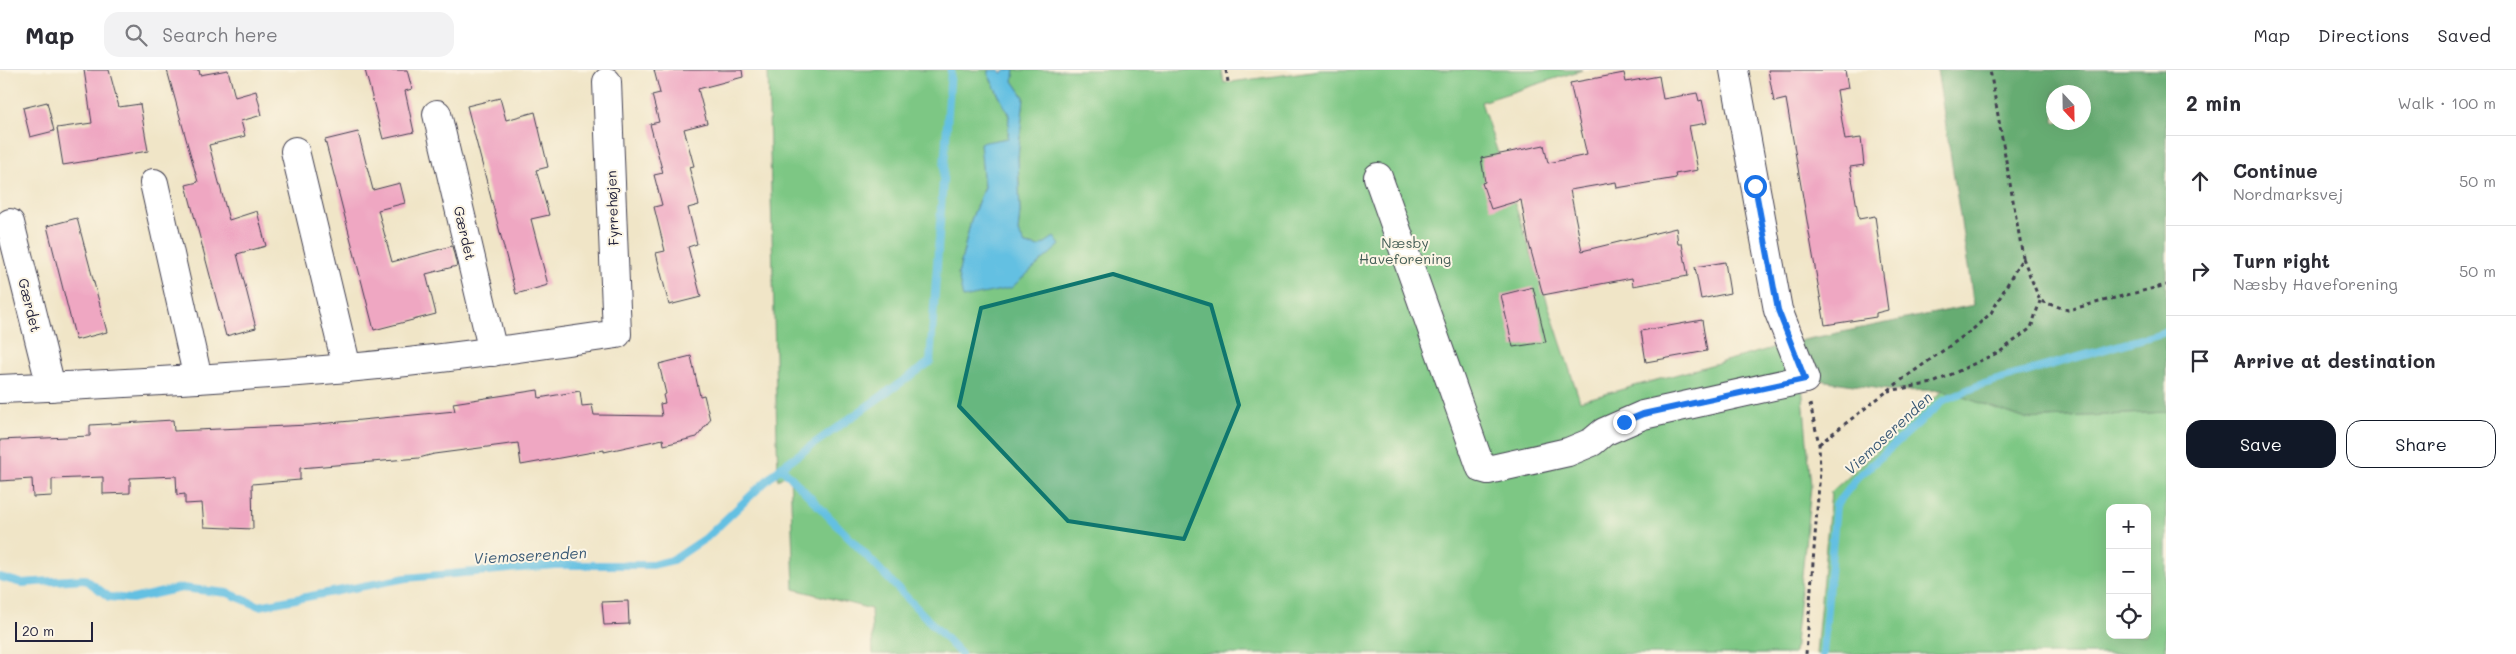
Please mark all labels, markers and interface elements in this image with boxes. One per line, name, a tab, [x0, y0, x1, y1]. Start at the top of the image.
search box	[104, 12, 454, 57]
text: Map	[25, 19, 74, 50]
icon: search	[122, 21, 150, 49]
text: Search here	[162, 22, 278, 47]
text: Map	[2253, 23, 2290, 47]
text: Directions	[2318, 23, 2410, 47]
text: Saved	[2438, 23, 2491, 47]
north arrow	[2046, 85, 2091, 130]
text: 2 min	[2186, 89, 2241, 116]
text: Walk · 100 m	[2397, 92, 2496, 113]
text: Continue	[2233, 158, 2318, 183]
icon: ahead	[2186, 167, 2214, 195]
street label: Fyrrehøjen	[601, 170, 623, 246]
text: 50 m	[2459, 170, 2496, 191]
route start	[1744, 175, 1767, 198]
text: Nordmarksvej	[2233, 183, 2343, 204]
street label: Gærdet	[450, 204, 480, 262]
park label: Næsby Haveforening	[1359, 233, 1451, 268]
text: Turn right	[2233, 248, 2330, 273]
icon: right	[2186, 257, 2214, 285]
text: 50 m	[2459, 260, 2496, 281]
text: Næsby Haveforening	[2233, 273, 2398, 294]
street label: Gærdet	[14, 276, 46, 334]
icon: arrive	[2186, 347, 2214, 375]
text: Arrive at destination	[2233, 348, 2436, 373]
water label: Viemoserenden	[1840, 387, 1936, 479]
route end	[1613, 411, 1636, 434]
button: Save	[2186, 420, 2336, 468]
button: Share	[2346, 420, 2496, 468]
map controls	[2106, 504, 2151, 639]
button: +	[2106, 504, 2151, 549]
water label: Viemoserenden	[473, 542, 587, 568]
button: −	[2106, 549, 2151, 594]
button: locate	[2106, 594, 2151, 639]
scale bar	[15, 619, 92, 642]
text: 20 m	[22, 621, 54, 640]

